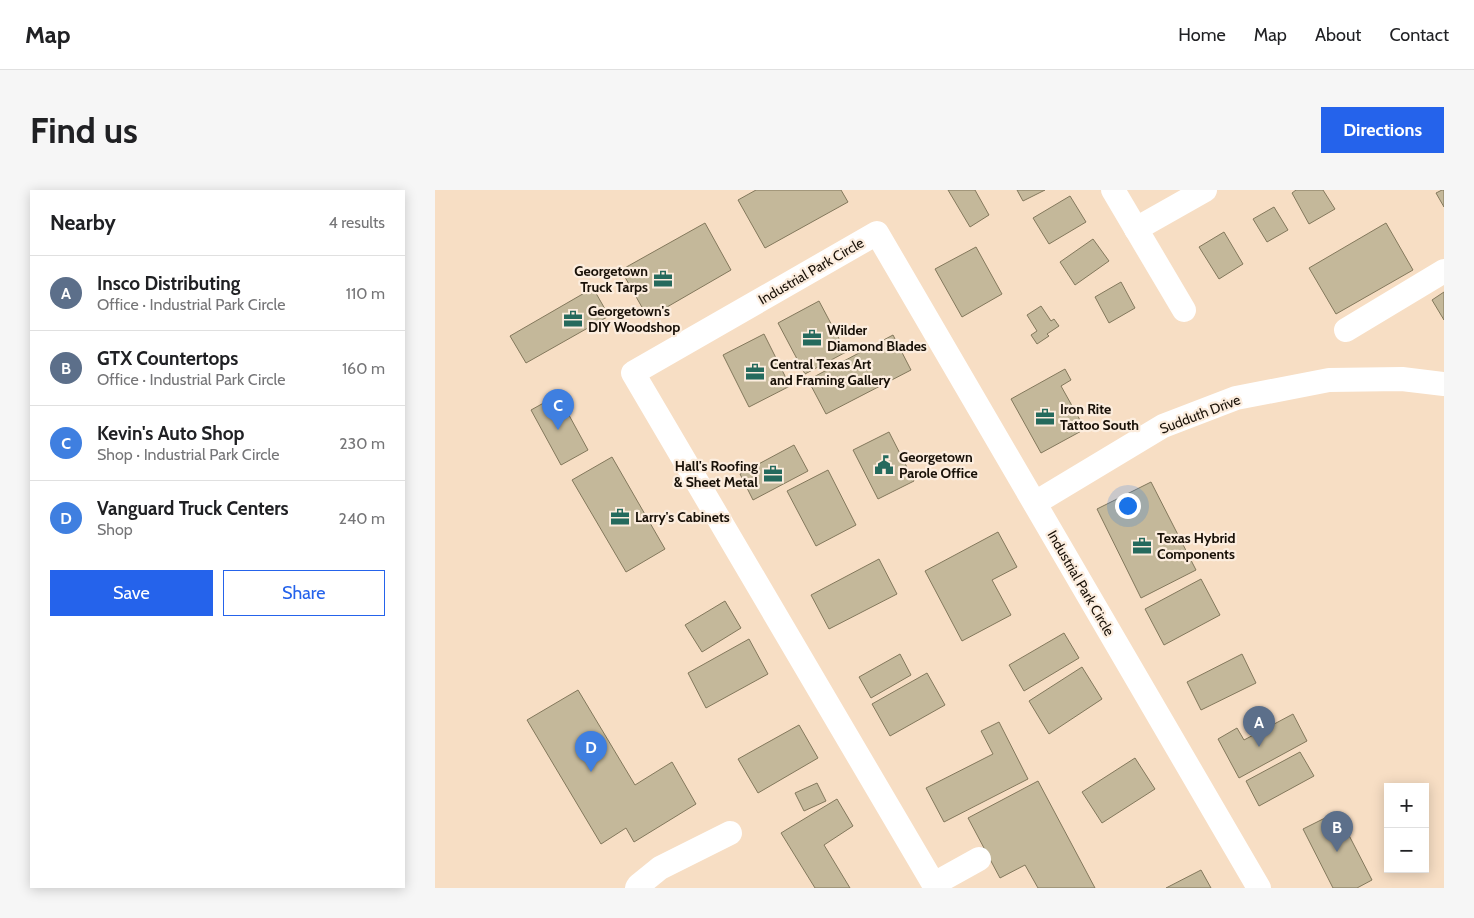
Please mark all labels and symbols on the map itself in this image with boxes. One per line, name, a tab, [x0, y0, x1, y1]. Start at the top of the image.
street label: Industrial Park Circle	[755, 233, 867, 309]
place label: Georgetown Truck Tarps	[574, 262, 648, 296]
office icon: Georgetown Truck Tarps	[652, 268, 674, 290]
place label: Georgetown's DIY Woodshop	[588, 302, 680, 336]
office icon: Georgetown's DIY Woodshop	[562, 308, 584, 330]
place label: Wilder Diamond Blades	[827, 321, 927, 355]
office icon: Wilder Diamond Blades	[801, 327, 823, 349]
place label: Central Texas Art and Framing Gallery	[770, 355, 891, 389]
office icon: Central Texas Art and Framing Gallery	[744, 361, 766, 383]
pin: C	[542, 389, 574, 430]
street label: Sudduth Drive	[1157, 390, 1243, 438]
place label: Iron Rite Tattoo South	[1060, 400, 1139, 434]
office icon: Iron Rite Tattoo South	[1034, 406, 1056, 428]
place label: Georgetown Parole Office	[899, 448, 978, 482]
public building icon: Georgetown Parole Office	[873, 454, 895, 476]
place label: Hall's Roofing & Sheet Metal	[674, 457, 758, 491]
office icon: Hall's Roofing & Sheet Metal	[762, 463, 784, 485]
your location	[1115, 493, 1141, 519]
office icon: Larry's Cabinets	[609, 506, 631, 528]
place label: Larry's Cabinets	[635, 508, 730, 526]
street label: Industrial Park Circle	[1043, 527, 1119, 639]
place label: Texas Hybrid Components	[1157, 529, 1235, 563]
office icon: Texas Hybrid Components	[1131, 535, 1153, 557]
pin: A	[1243, 706, 1275, 747]
pin: D	[575, 731, 607, 772]
pin: B	[1321, 811, 1353, 852]

